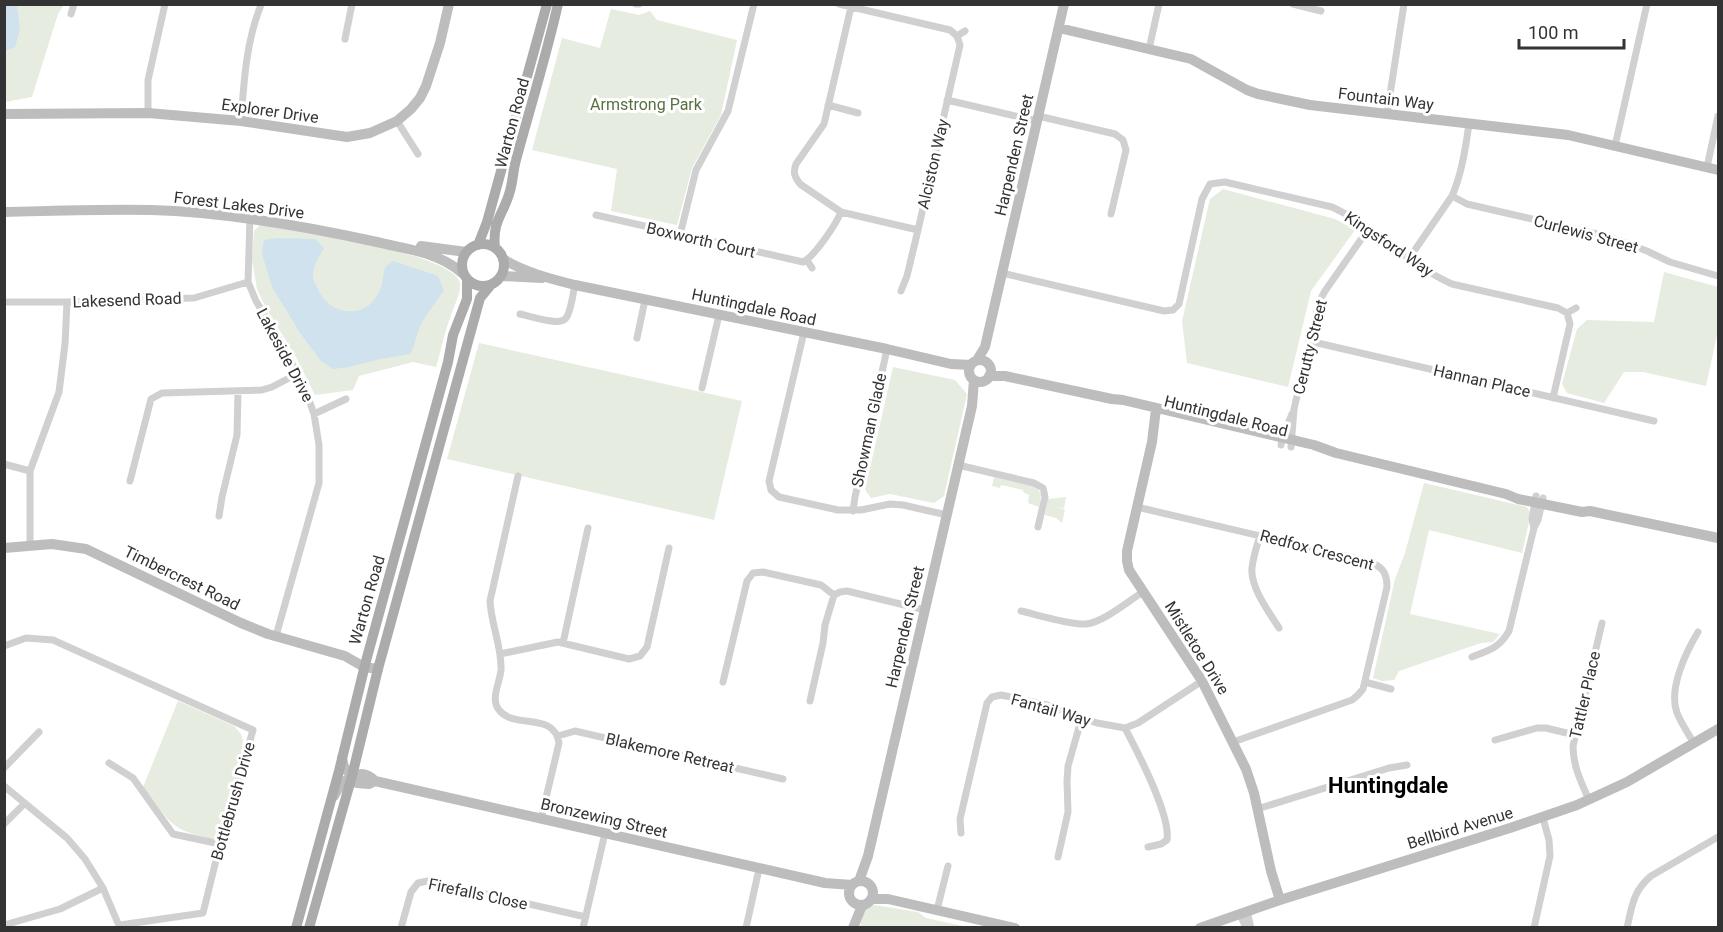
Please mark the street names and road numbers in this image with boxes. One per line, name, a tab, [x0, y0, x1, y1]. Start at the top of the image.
street label: Warton Road	[491, 76, 533, 170]
street label: Fountain Way	[1337, 84, 1435, 114]
street label: Harpenden Street	[991, 92, 1037, 218]
street label: Explorer Drive	[220, 95, 320, 127]
street label: Alciston Way	[913, 117, 953, 211]
street label: Forest Lakes Drive	[173, 188, 305, 222]
street label: Kingsford Way	[1341, 207, 1437, 281]
street label: Curlewis Street	[1532, 211, 1640, 257]
street label: Boxworth Court	[645, 218, 757, 262]
street label: Huntingdale Road	[690, 285, 818, 329]
street label: Lakesend Road	[72, 289, 182, 311]
street label: Cerutty Street	[1289, 297, 1331, 397]
street label: Lakeside Drive	[252, 305, 318, 405]
street label: Hannan Place	[1432, 361, 1532, 401]
street label: Showman Glade	[848, 371, 890, 489]
street label: Huntingdale Road	[1162, 391, 1290, 441]
street label: Redfox Crescent	[1258, 526, 1376, 574]
street label: Timbercrest Road	[121, 542, 243, 614]
street label: Warton Road	[345, 553, 389, 647]
street label: Harpenden Street	[882, 564, 928, 690]
street label: Mistletoe Drive	[1161, 598, 1233, 698]
street label: Tattler Place	[1566, 649, 1604, 741]
street label: Fantail Way	[1009, 690, 1093, 731]
street label: Blakemore Retreat	[604, 729, 736, 777]
street label: Bottlebrush Drive	[207, 740, 259, 862]
street label: Bronzewing Street	[539, 794, 669, 842]
street label: Bellbird Avenue	[1405, 803, 1515, 853]
street label: Firefalls Close	[427, 874, 529, 914]

